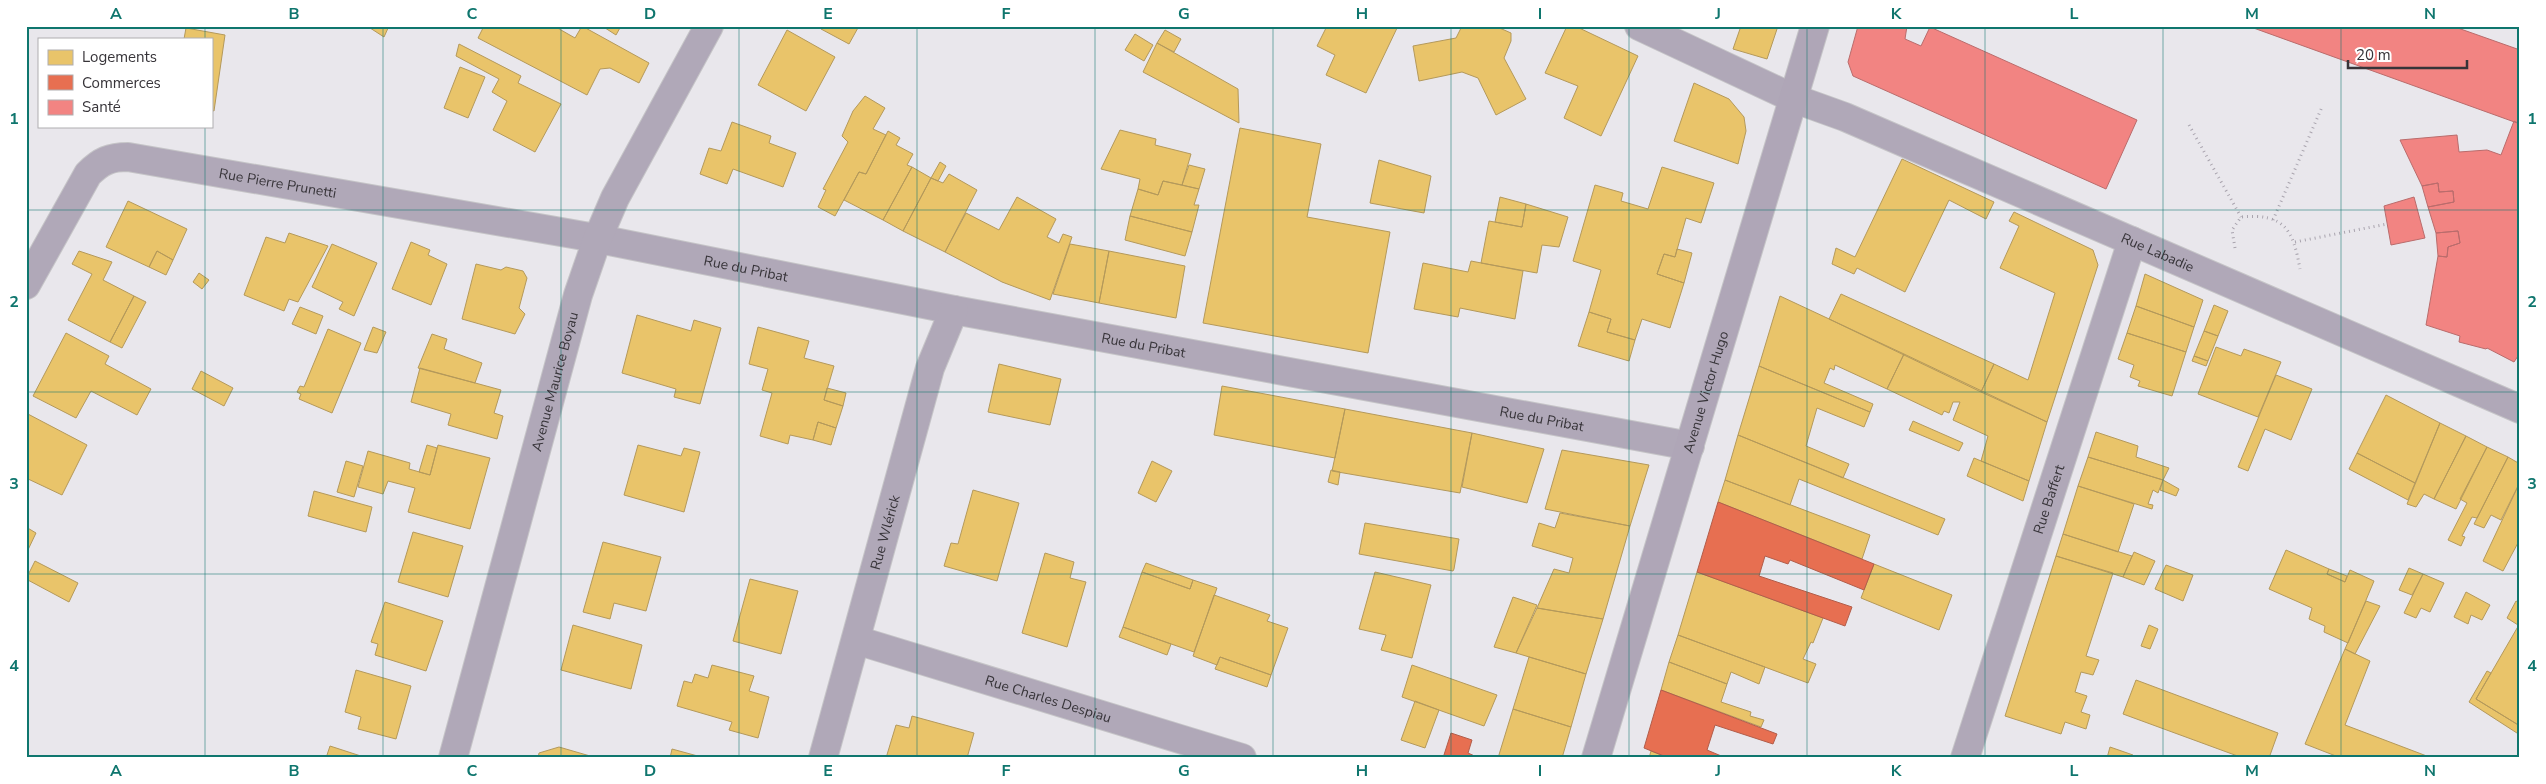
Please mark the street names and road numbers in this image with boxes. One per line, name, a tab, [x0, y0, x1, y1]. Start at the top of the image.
street label: Rue Pierre Prunetti	[218, 163, 338, 202]
street label: Rue Labadie	[2118, 228, 2197, 276]
street label: Rue du Pribat	[702, 251, 790, 286]
street label: Avenue Maurice Boyau	[527, 310, 583, 453]
street label: Rue du Pribat	[1100, 328, 1187, 362]
street label: Avenue Victor Hugo	[1678, 329, 1733, 455]
street label: Rue du Pribat	[1498, 402, 1586, 436]
street label: Rue Baffert	[2029, 462, 2069, 536]
street label: Rue Wlérick	[866, 492, 905, 572]
street label: Rue Charles Despiau	[983, 670, 1114, 727]

